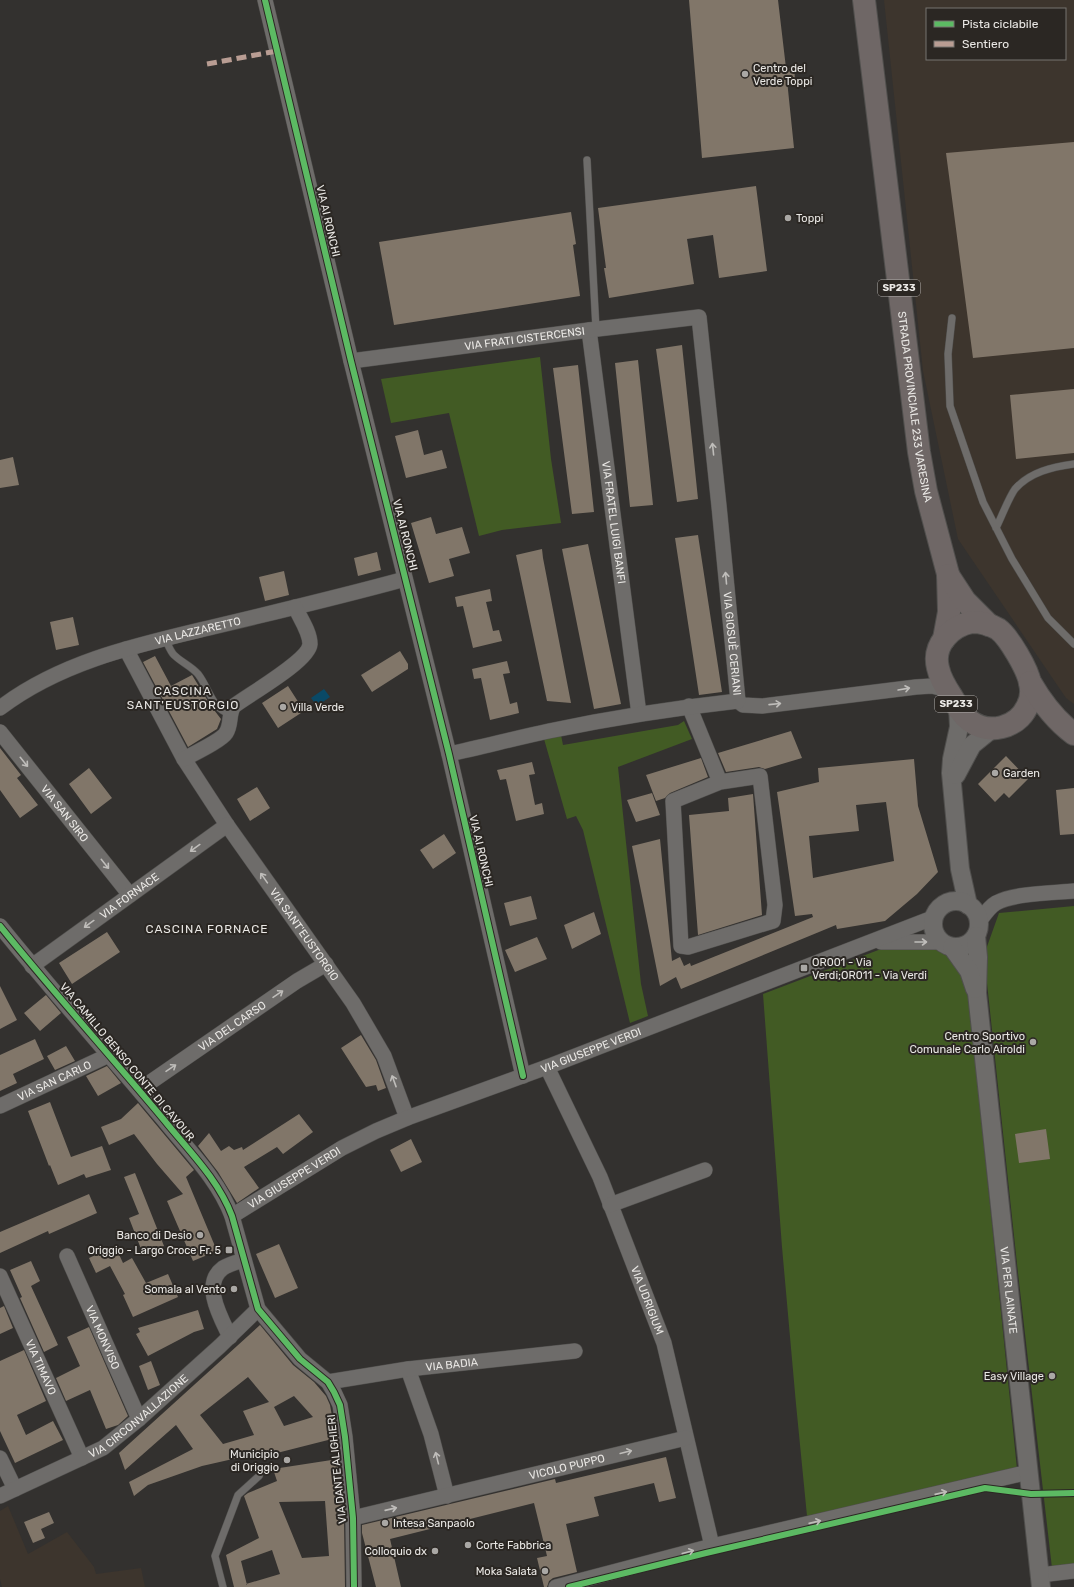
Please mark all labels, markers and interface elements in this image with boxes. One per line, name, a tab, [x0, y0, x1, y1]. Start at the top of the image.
legend	[926, 8, 1066, 60]
text: Pista ciclabile	[962, 17, 1039, 31]
text: Sentiero	[962, 37, 1009, 51]
place label: Centro del Verde Toppi	[753, 62, 812, 88]
marker: Centro del Verde Toppi	[740, 69, 750, 79]
street label: VIA AI RONCHI	[313, 184, 343, 258]
place label: Toppi	[796, 212, 823, 225]
marker: Toppi	[783, 213, 793, 223]
road number: SP233	[878, 280, 920, 296]
street label: STRADA PROVINCIALE 233 VARESINA	[895, 311, 935, 504]
street label: VIA FRATI CISTERCENSI	[464, 324, 585, 353]
one-way arrow	[709, 443, 717, 456]
street label: VIA FRATEL LUIGI BANFI	[600, 460, 628, 585]
street label: VIA AI RONCHI	[390, 498, 420, 572]
one-way arrow	[722, 572, 730, 585]
street label: VIA GIOSUÈ CERIANI	[721, 591, 744, 696]
street label: VIA LAZZARETTO	[153, 614, 242, 647]
district label: CASCINA SANT'EUSTORGIO	[127, 684, 239, 712]
one-way arrow	[897, 685, 910, 693]
road number: SP233	[935, 696, 977, 712]
one-way arrow	[768, 700, 781, 708]
place label: Villa Verde	[291, 701, 344, 714]
marker: Villa Verde	[278, 702, 288, 712]
one-way arrow	[20, 757, 29, 768]
place label: Garden	[1003, 767, 1040, 780]
marker: Garden	[990, 768, 1000, 778]
street label: VIA SAN SIRO	[38, 782, 91, 844]
street label: VIA AI RONCHI	[466, 814, 496, 888]
one-way arrow	[190, 844, 201, 852]
one-way arrow	[101, 859, 110, 870]
street label: VIA FORNACE	[97, 870, 162, 921]
one-way arrow	[260, 873, 268, 884]
street label: VIA SANT'EUSTORGIO	[267, 885, 342, 983]
one-way arrow	[84, 920, 95, 928]
district label: CASCINA FORNACE	[146, 922, 268, 936]
one-way arrow	[914, 938, 927, 946]
place label: OR001 - Via Verdi;OR011 - Via Verdi	[812, 956, 927, 982]
marker: OR001 - Via Verdi;OR011 - Via Verdi	[799, 963, 809, 973]
street label: VIA CAMILLO BENSO CONTE DI CAVOUR	[57, 980, 197, 1144]
one-way arrow	[273, 990, 284, 998]
street label: VIA DEL CARSO	[196, 998, 268, 1054]
street label: VIA GIUSEPPE VERDI	[539, 1025, 643, 1075]
place label: Centro Sportivo Comunale Carlo Airoldi	[909, 1030, 1025, 1056]
marker: Centro Sportivo Comunale Carlo Airoldi	[1028, 1037, 1038, 1047]
street label: VIA SAN CARLO	[15, 1058, 93, 1103]
one-way arrow	[165, 1064, 176, 1072]
one-way arrow	[389, 1076, 397, 1088]
street label: VIA GIUSEPPE VERDI	[245, 1144, 343, 1211]
place label: Banco di Desio	[117, 1229, 192, 1242]
marker: Banco di Desio	[195, 1230, 205, 1240]
place label: Origgio - Largo Croce Fr. 5	[87, 1244, 221, 1257]
marker: Origgio - Largo Croce Fr. 5	[224, 1245, 234, 1255]
street label: VIA PER LAINATE	[998, 1246, 1020, 1335]
street label: VIA UDRIGIUM	[628, 1264, 667, 1336]
place label: Somala al Vento	[144, 1283, 226, 1296]
marker: Somala al Vento	[229, 1284, 239, 1294]
street label: VIA MONVISO	[83, 1303, 123, 1371]
street label: VIA TIMAVO	[23, 1338, 59, 1397]
street label: VIA BADIA	[425, 1355, 479, 1374]
place label: Easy Village	[984, 1370, 1044, 1383]
street label: VIA CIRCONVALLAZIONE	[86, 1371, 191, 1460]
marker: Easy Village	[1047, 1371, 1057, 1381]
street label: VIA DANTE ALIGHIERI	[325, 1414, 349, 1524]
place label: Municipio di Origgio	[230, 1448, 279, 1474]
one-way arrow	[619, 1448, 632, 1456]
street label: VICOLO PUPPO	[528, 1451, 606, 1482]
one-way arrow	[433, 1452, 441, 1465]
marker: Municipio di Origgio	[282, 1455, 292, 1465]
one-way arrow	[934, 1488, 947, 1496]
one-way arrow	[384, 1505, 397, 1513]
place label: Intesa Sanpaolo	[393, 1517, 475, 1530]
marker: Intesa Sanpaolo	[380, 1518, 390, 1528]
one-way arrow	[808, 1518, 821, 1525]
place label: Corte Fabbrica	[476, 1539, 551, 1552]
marker: Corte Fabbrica	[463, 1540, 473, 1550]
place label: Colloquio dx	[364, 1545, 427, 1558]
marker: Colloquio dx	[430, 1546, 440, 1556]
one-way arrow	[681, 1548, 694, 1555]
place label: Moka Salata	[476, 1565, 537, 1578]
marker: Moka Salata	[540, 1566, 550, 1576]

